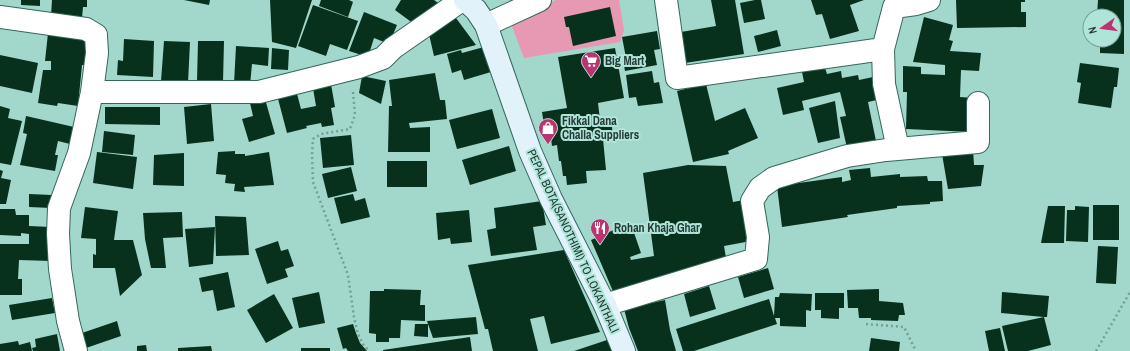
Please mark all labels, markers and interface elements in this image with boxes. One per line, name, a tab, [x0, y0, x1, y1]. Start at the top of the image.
north arrow	[1082, 8, 1122, 48]
text: N	[1085, 26, 1100, 35]
supermarket icon: Big Mart	[580, 50, 602, 78]
place label: Big Mart	[605, 53, 645, 69]
place label: Fikkal Dana Challa Suppliers	[562, 113, 640, 143]
shop icon: Fikkal Dana Challa Suppliers	[537, 117, 559, 145]
street label: PEPAL BOTA(SANOTHIMI) TO LOKANTHALI	[523, 147, 623, 335]
restaurant icon: Rohan Khaja Ghar	[589, 217, 611, 245]
place label: Rohan Khaja Ghar	[614, 220, 700, 236]

